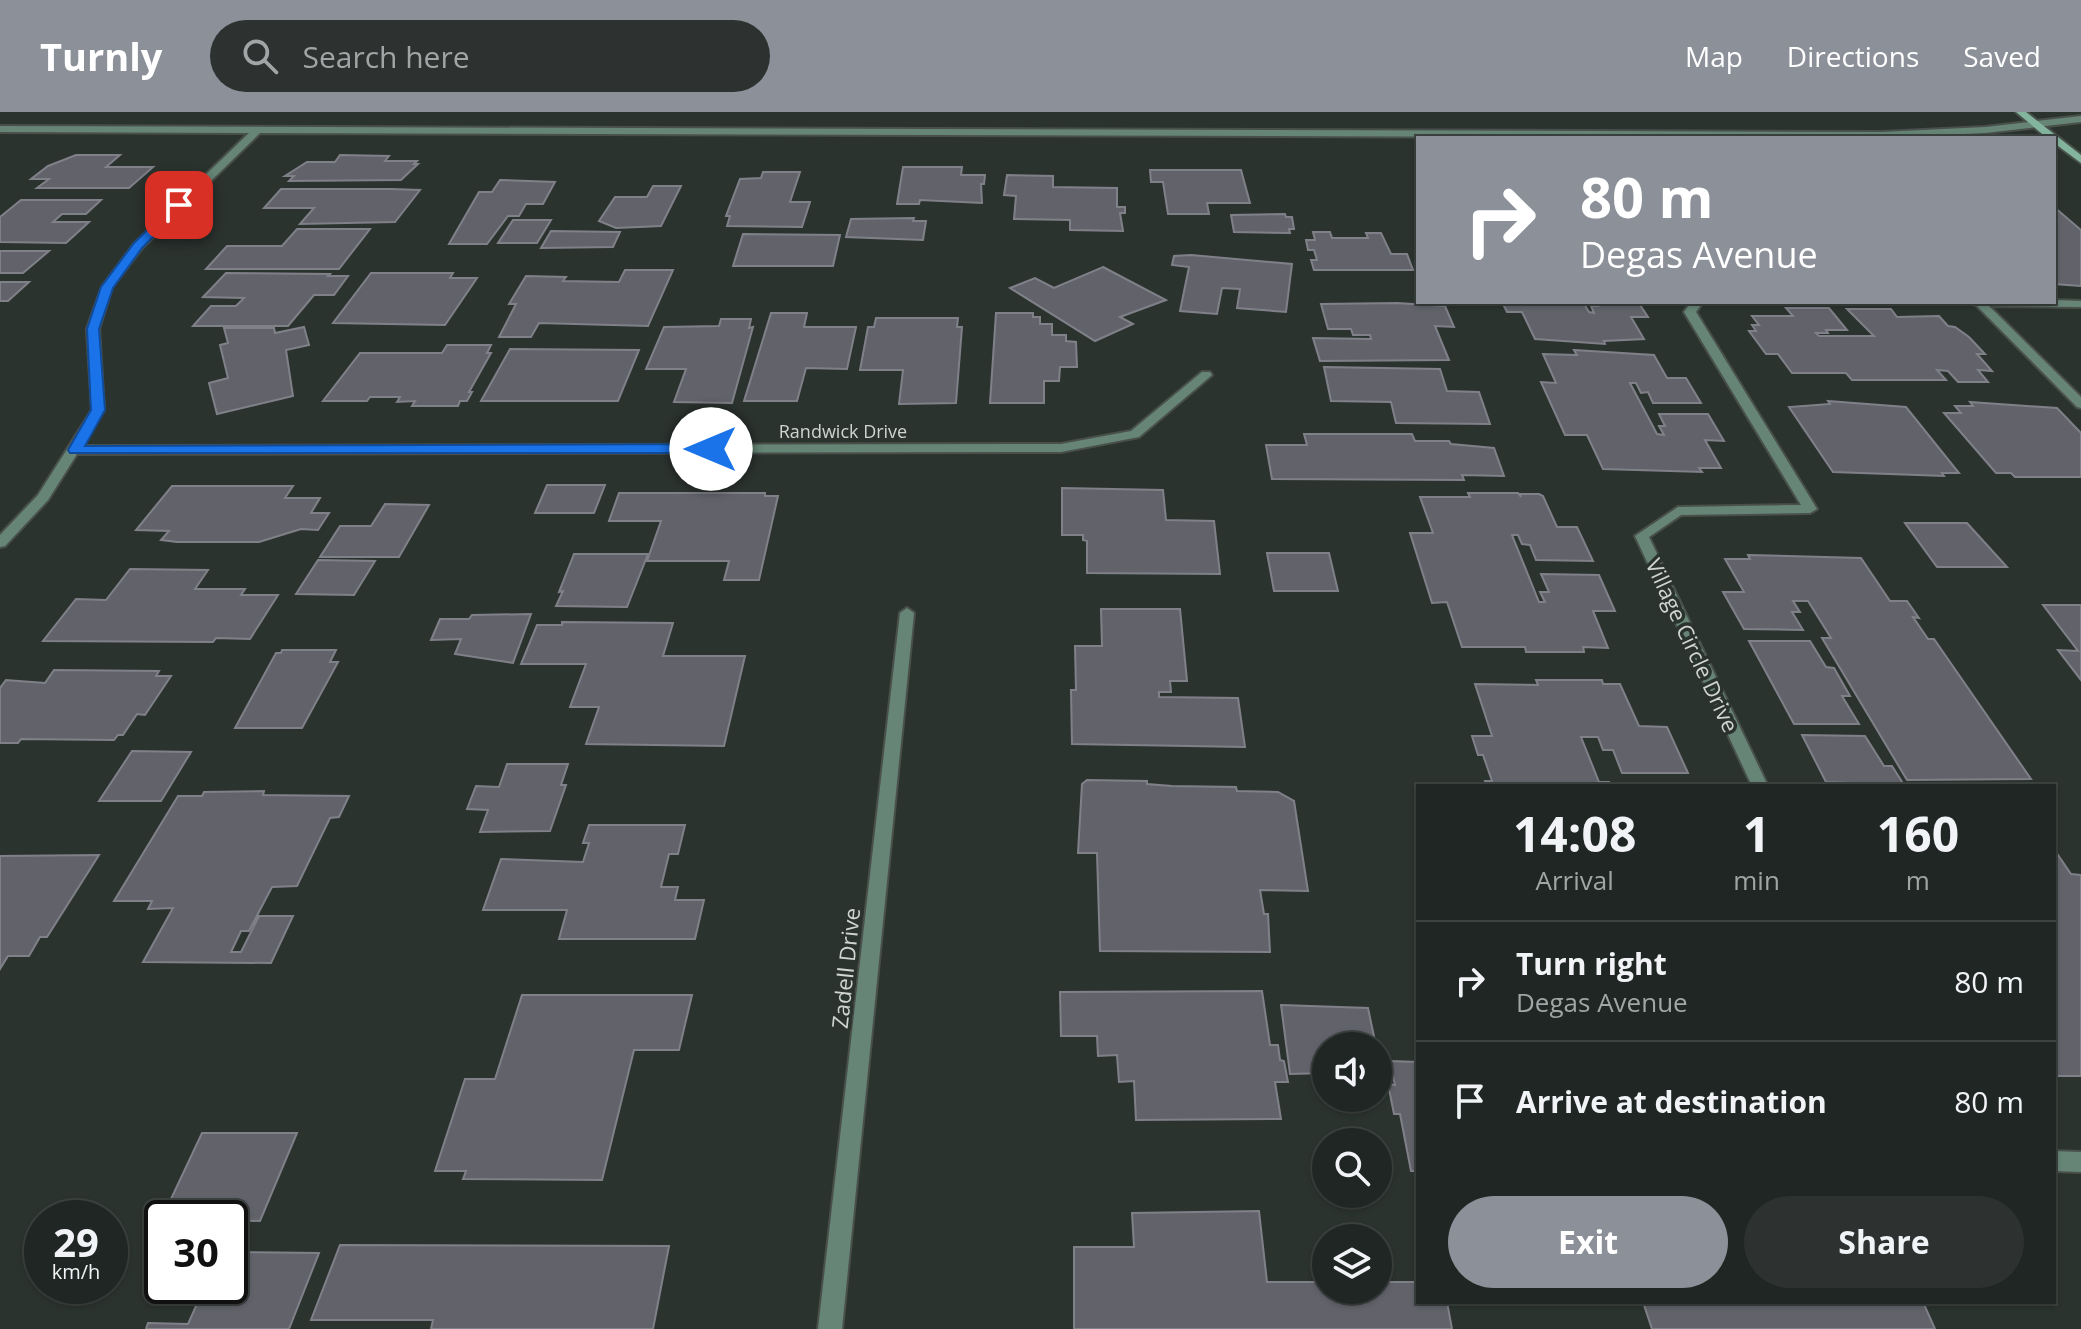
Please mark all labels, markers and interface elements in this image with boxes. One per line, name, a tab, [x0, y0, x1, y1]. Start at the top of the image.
search box	[210, 20, 770, 92]
text: Turnly	[40, 30, 162, 82]
icon: search	[238, 34, 282, 78]
text: Search here	[302, 36, 470, 77]
text: Map	[1685, 37, 1743, 75]
text: Directions	[1787, 37, 1919, 75]
text: Saved	[1963, 37, 2041, 75]
text: 80 m	[1580, 158, 1714, 234]
icon: right	[1448, 168, 1552, 272]
pin	[145, 171, 213, 239]
icon: arrive	[157, 183, 201, 227]
text: Degas Avenue	[1580, 230, 1818, 279]
position arrow	[669, 407, 753, 491]
street label: Randwick Drive	[779, 419, 907, 443]
street label: Village Circle Drive	[1640, 553, 1746, 737]
text: 14:08	[1513, 801, 1636, 866]
text: 1	[1743, 801, 1770, 866]
text: 160	[1877, 801, 1959, 866]
text: Arrival	[1535, 862, 1614, 898]
text: min	[1733, 862, 1780, 898]
text: m	[1906, 862, 1930, 898]
street label: Zadell Drive	[824, 906, 866, 1030]
text: Turn right	[1516, 943, 1667, 984]
icon: right	[1448, 959, 1492, 1003]
text: 80 m	[1954, 961, 2024, 1002]
text: Degas Avenue	[1516, 984, 1688, 1020]
map controls	[1312, 1032, 1392, 1304]
button: sound	[1312, 1032, 1392, 1112]
icon: arrive	[1448, 1079, 1492, 1123]
text: Arrive at destination	[1516, 1081, 1827, 1122]
text: 80 m	[1954, 1081, 2024, 1122]
button: search	[1312, 1128, 1392, 1208]
button: Exit	[1448, 1196, 1728, 1288]
button: Share	[1744, 1196, 2024, 1288]
speed limit sign: 30	[144, 1200, 248, 1304]
text: 29	[53, 1214, 99, 1269]
button: layers	[1312, 1224, 1392, 1304]
text: km/h	[52, 1258, 100, 1285]

